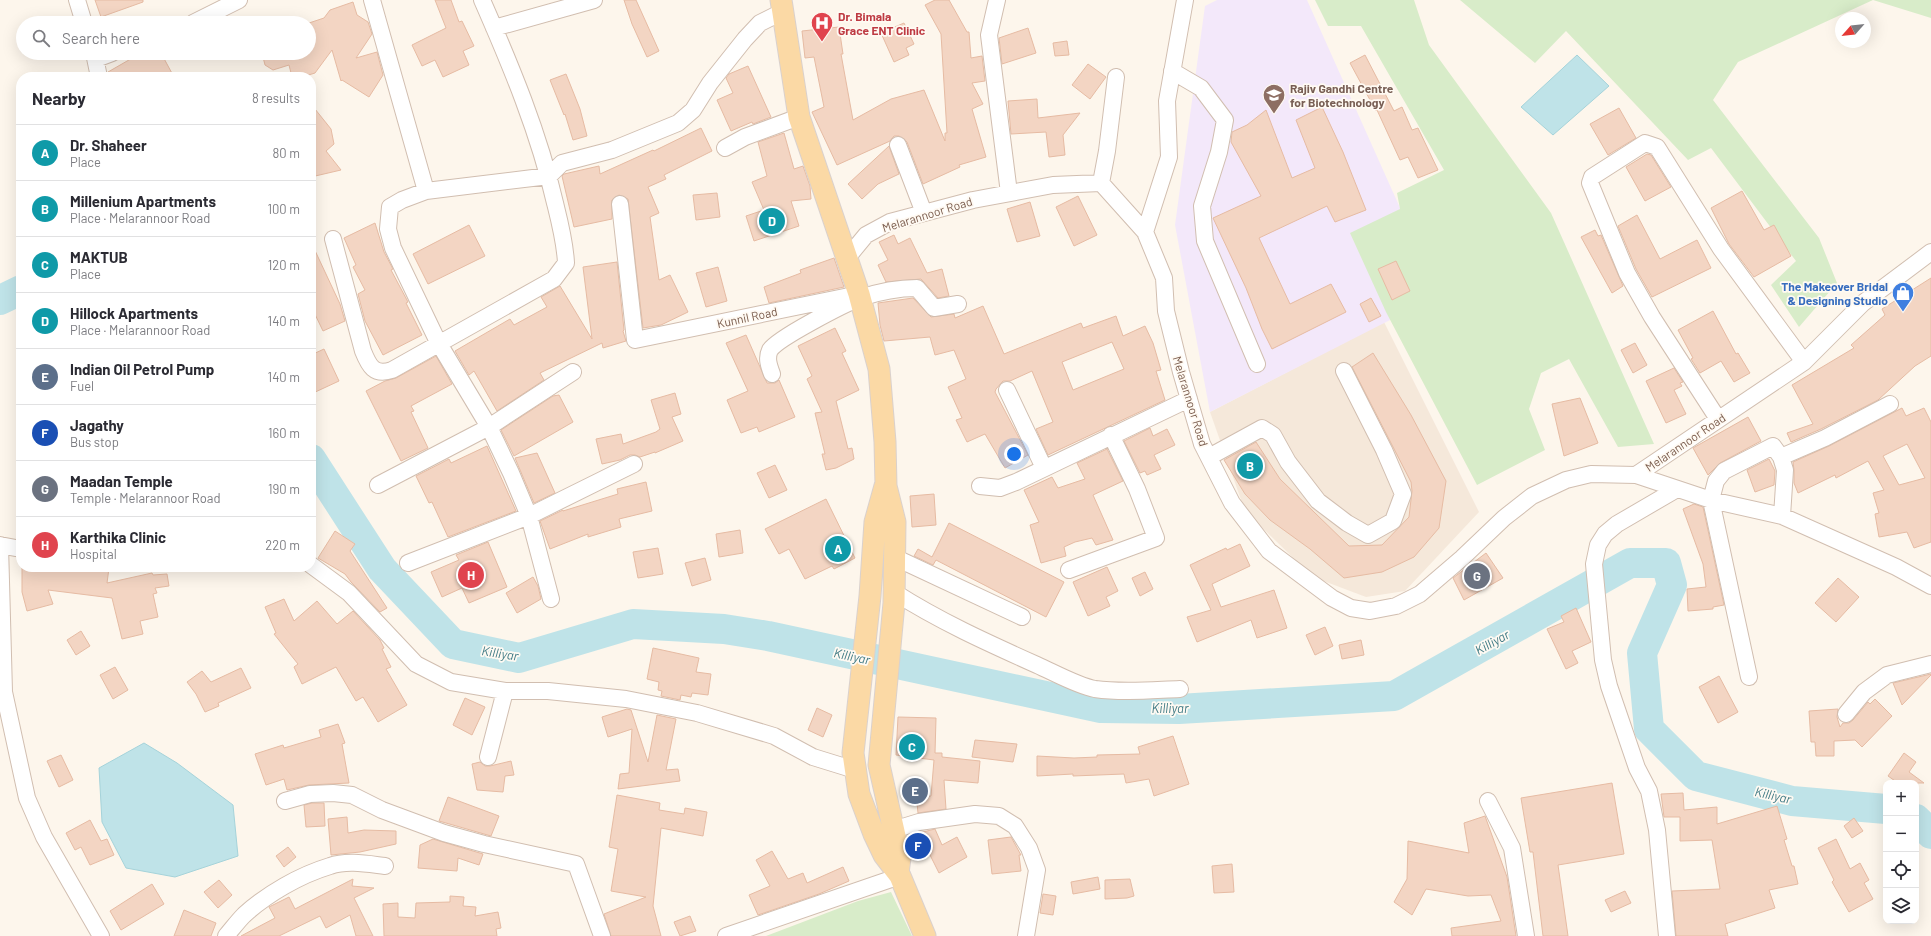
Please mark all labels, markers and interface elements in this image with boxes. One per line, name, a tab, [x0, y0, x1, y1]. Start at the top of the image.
place label: Dr. Bimala Grace ENT Clinic	[838, 9, 926, 37]
hospital icon: Dr. Bimala Grace ENT Clinic	[809, 10, 835, 43]
north arrow	[1835, 12, 1871, 48]
search box	[16, 16, 316, 60]
icon: search	[30, 27, 52, 49]
text: Search here	[62, 29, 140, 47]
place label: Rajiv Gandhi Centre for Biotechnology	[1290, 81, 1394, 109]
school or university icon: Rajiv Gandhi Centre for Biotechnology	[1261, 82, 1287, 115]
text: Nearby	[32, 88, 86, 108]
text: 8 results	[252, 90, 300, 106]
text: Dr. Shaheer	[70, 136, 147, 154]
text: A	[41, 145, 49, 161]
text: 80 m	[273, 145, 300, 161]
text: Place	[70, 154, 101, 170]
text: Millenium Apartments	[70, 192, 216, 210]
street label: Melarannoor Road	[880, 194, 974, 234]
text: B	[41, 201, 49, 217]
text: 100 m	[267, 201, 300, 217]
pin: D	[759, 206, 785, 236]
text: Place · Melarannoor Road	[70, 210, 210, 226]
text: MAKTUB	[70, 248, 128, 266]
text: C	[41, 257, 49, 273]
text: 120 m	[268, 257, 300, 273]
text: Place	[70, 266, 101, 282]
place label: The Makeover Bridal & Designing Studio	[1781, 279, 1888, 307]
shop icon: The Makeover Bridal & Designing Studio	[1890, 280, 1916, 313]
text: Hillock Apartments	[70, 304, 198, 322]
street label: Kunnil Road	[715, 304, 779, 330]
text: D	[41, 313, 49, 329]
text: 140 m	[268, 313, 300, 329]
text: Place · Melarannoor Road	[70, 322, 210, 338]
street label: Melarannoor Road	[1171, 354, 1211, 448]
text: Indian Oil Petrol Pump	[70, 360, 214, 378]
text: E	[41, 369, 49, 385]
text: 140 m	[268, 369, 300, 385]
text: Fuel	[70, 378, 94, 394]
street label: Melarannoor Road	[1642, 410, 1728, 474]
text: Jagathy	[70, 416, 124, 434]
text: F	[41, 425, 49, 441]
text: 160 m	[268, 425, 300, 441]
text: Bus stop	[70, 434, 119, 450]
your location	[1004, 444, 1024, 464]
pin: B	[1237, 451, 1263, 481]
text: Maadan Temple	[70, 472, 173, 490]
text: G	[41, 481, 49, 497]
text: 190 m	[268, 481, 300, 497]
text: Temple · Melarannoor Road	[70, 490, 221, 506]
text: Karthika Clinic	[70, 528, 166, 546]
pin: A	[825, 534, 851, 564]
text: H	[41, 537, 49, 553]
text: 220 m	[265, 537, 300, 553]
text: Hospital	[70, 546, 117, 562]
pin: H	[458, 560, 484, 590]
pin: G	[1464, 561, 1490, 591]
water label: Killiyar	[1472, 626, 1512, 658]
water label: Killiyar	[481, 642, 520, 664]
water label: Killiyar	[832, 644, 872, 668]
water label: Killiyar	[1152, 700, 1189, 716]
pin: C	[899, 732, 925, 762]
pin: E	[902, 776, 928, 806]
map controls	[1883, 780, 1919, 924]
button: +	[1883, 780, 1919, 816]
water label: Killiyar	[1753, 783, 1793, 807]
button: −	[1883, 816, 1919, 852]
pin: F	[905, 831, 931, 861]
button: locate	[1883, 852, 1919, 888]
button: layers	[1883, 888, 1919, 924]

